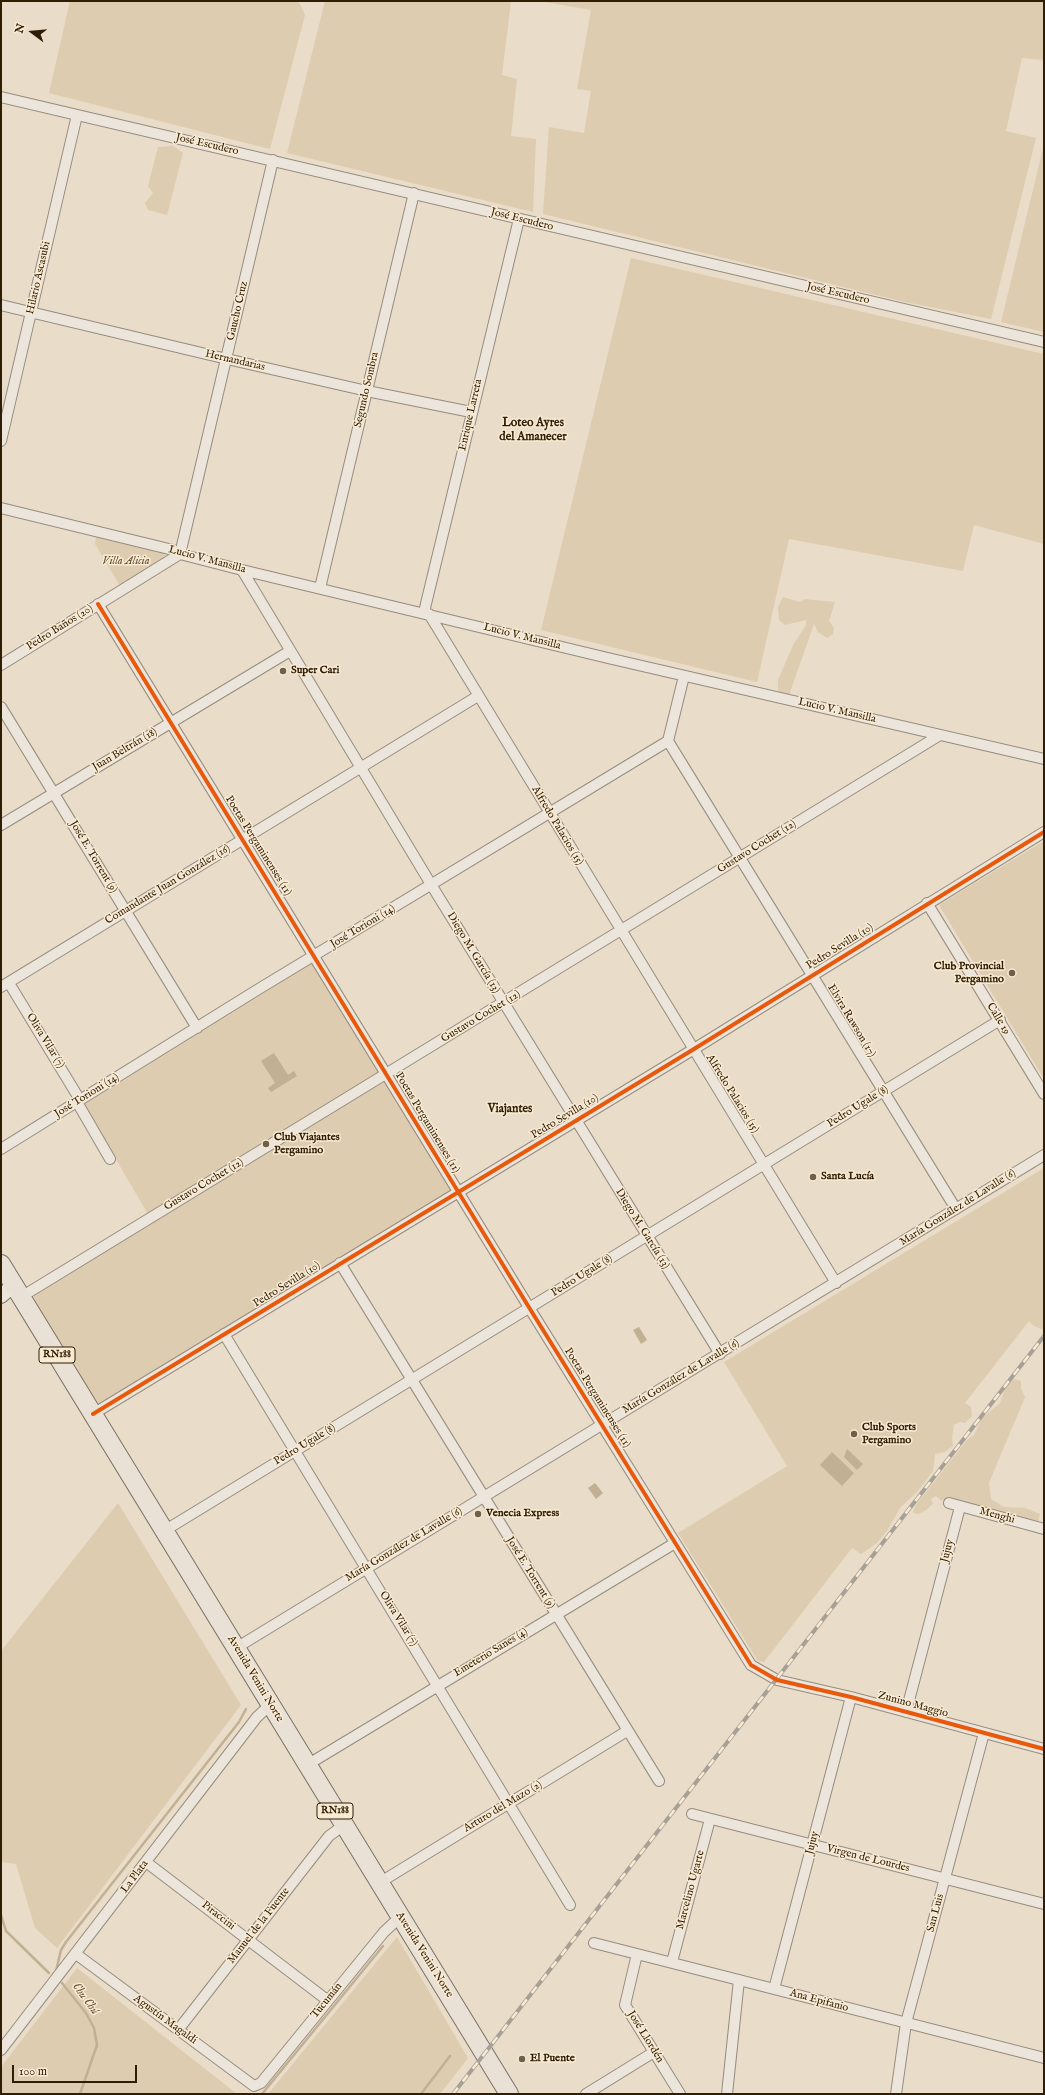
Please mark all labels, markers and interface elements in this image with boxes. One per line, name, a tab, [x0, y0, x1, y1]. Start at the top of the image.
north arrow	[12, 12, 52, 52]
text: N	[12, 22, 29, 35]
street label: José Escudero	[174, 131, 240, 159]
street label: José Escudero	[489, 206, 555, 234]
street label: Hilario Ascasubi	[24, 240, 54, 316]
street label: Gaucho Cruz	[225, 280, 251, 342]
street label: José Escudero	[805, 280, 871, 308]
street label: Hernandarias	[204, 348, 266, 374]
street label: Segundo Sombra	[352, 351, 382, 429]
street label: Enrique Larreta	[456, 378, 486, 452]
district label: Loteo Ayres del Amanecer	[499, 417, 567, 445]
street label: Lucio V. Mansilla	[167, 543, 247, 577]
park label: Villa Alicia	[102, 555, 150, 569]
street label: Pedro Baños (20)	[24, 602, 96, 654]
street label: Lucio V. Mansilla	[482, 621, 562, 653]
place label: Super Cari	[291, 664, 339, 678]
marker: Super Cari	[278, 666, 288, 676]
street label: Lucio V. Mansilla	[797, 696, 877, 726]
street label: Juan Beltrán (18)	[90, 726, 160, 774]
street label: Alfredo Palacios (15)	[528, 784, 586, 868]
street label: Poetas Pergaminenses (11)	[222, 794, 294, 898]
street label: Gustavo Cochet (12)	[715, 817, 799, 877]
street label: José E. Torrent (9)	[66, 818, 120, 896]
street label: Comandante Juan González (16)	[103, 842, 233, 928]
street label: José Torioni (14)	[328, 902, 398, 952]
street label: Diego M. García (13)	[444, 910, 502, 996]
street label: Pedro Sevilla (10)	[804, 921, 876, 973]
place label: Club Provincial Pergamino	[934, 960, 1004, 986]
marker: Club Provincial Pergamino	[1007, 968, 1017, 978]
street label: Elvira Rawson (17)	[824, 982, 878, 1060]
street label: Gustavo Cochet (12)	[439, 988, 523, 1046]
street label: Calle 19	[983, 1001, 1013, 1037]
street label: Oliva Vilar (7)	[23, 1011, 67, 1071]
street label: Alfredo Palacios (15)	[703, 1052, 761, 1136]
street label: Poetas Pergaminenses (11)	[392, 1070, 462, 1176]
street label: José Torioni (14)	[52, 1071, 122, 1121]
street label: Pedro Ugale (8)	[825, 1083, 891, 1131]
street label: Pedro Sevilla (10)	[529, 1092, 601, 1142]
district label: Viajantes	[488, 1103, 532, 1117]
place label: Club Viajantes Pergamino	[274, 1131, 340, 1157]
marker: Club Viajantes Pergamino	[261, 1139, 271, 1149]
street label: Gustavo Cochet (12)	[162, 1156, 246, 1214]
street label: María González de Lavalle (6)	[898, 1167, 1018, 1249]
place label: Santa Lucía	[821, 1170, 874, 1184]
marker: Santa Lucía	[808, 1172, 818, 1182]
street label: Diego M. García (13)	[612, 1186, 672, 1272]
street label: Pedro Ugale (8)	[549, 1252, 615, 1300]
street label: Pedro Sevilla (10)	[251, 1259, 323, 1311]
street label: María González de Lavalle (6)	[620, 1337, 742, 1417]
street label: Poetas Pergaminenses (11)	[561, 1346, 633, 1450]
road number: RN188	[39, 1347, 75, 1363]
street label: Pedro Ugale (8)	[272, 1421, 338, 1469]
place label: Club Sports Pergamino	[862, 1421, 916, 1447]
marker: Club Sports Pergamino	[849, 1429, 859, 1439]
street label: María González de Lavalle (6)	[343, 1505, 465, 1585]
street label: Menghi	[978, 1505, 1016, 1527]
place label: Venecia Express	[486, 1507, 559, 1521]
marker: Venecia Express	[473, 1509, 483, 1519]
street label: José E. Torrent (9)	[503, 1535, 557, 1611]
street label: Jujuy	[939, 1538, 957, 1564]
street label: Oliva Vilar (7)	[376, 1589, 420, 1649]
street label: Emeterio Sanes (4)	[452, 1626, 530, 1680]
street label: Avenida Venini Norte	[224, 1633, 286, 1725]
street label: Zunino Maggio	[876, 1689, 950, 1721]
street label: Arturo del Mazo (2)	[461, 1778, 545, 1836]
road number: RN188	[317, 1803, 353, 1819]
street label: Jujuy	[804, 1830, 822, 1856]
street label: Virgen de Lourdes	[825, 1842, 911, 1876]
street label: Marcelino Ugarte	[674, 1849, 708, 1931]
street label: La Plata	[118, 1858, 152, 1896]
street label: Manuel de la Fuente	[225, 1885, 293, 1967]
street label: San Luis	[925, 1892, 947, 1934]
street label: Piraccini	[198, 1899, 238, 1933]
street label: Avenida Venini Norte	[392, 1910, 456, 2000]
water label: Chu Chú	[69, 1980, 101, 2018]
street label: Tucumán	[309, 1980, 345, 2022]
street label: Ana Epifanio	[788, 1987, 850, 2015]
street label: Agustín Magaldi	[131, 1992, 199, 2048]
street label: José Llordén	[624, 2009, 666, 2065]
place label: El Puente	[530, 2052, 575, 2066]
marker: El Puente	[517, 2054, 527, 2064]
scale bar	[14, 2057, 139, 2083]
text: 100 m	[19, 2064, 47, 2079]

